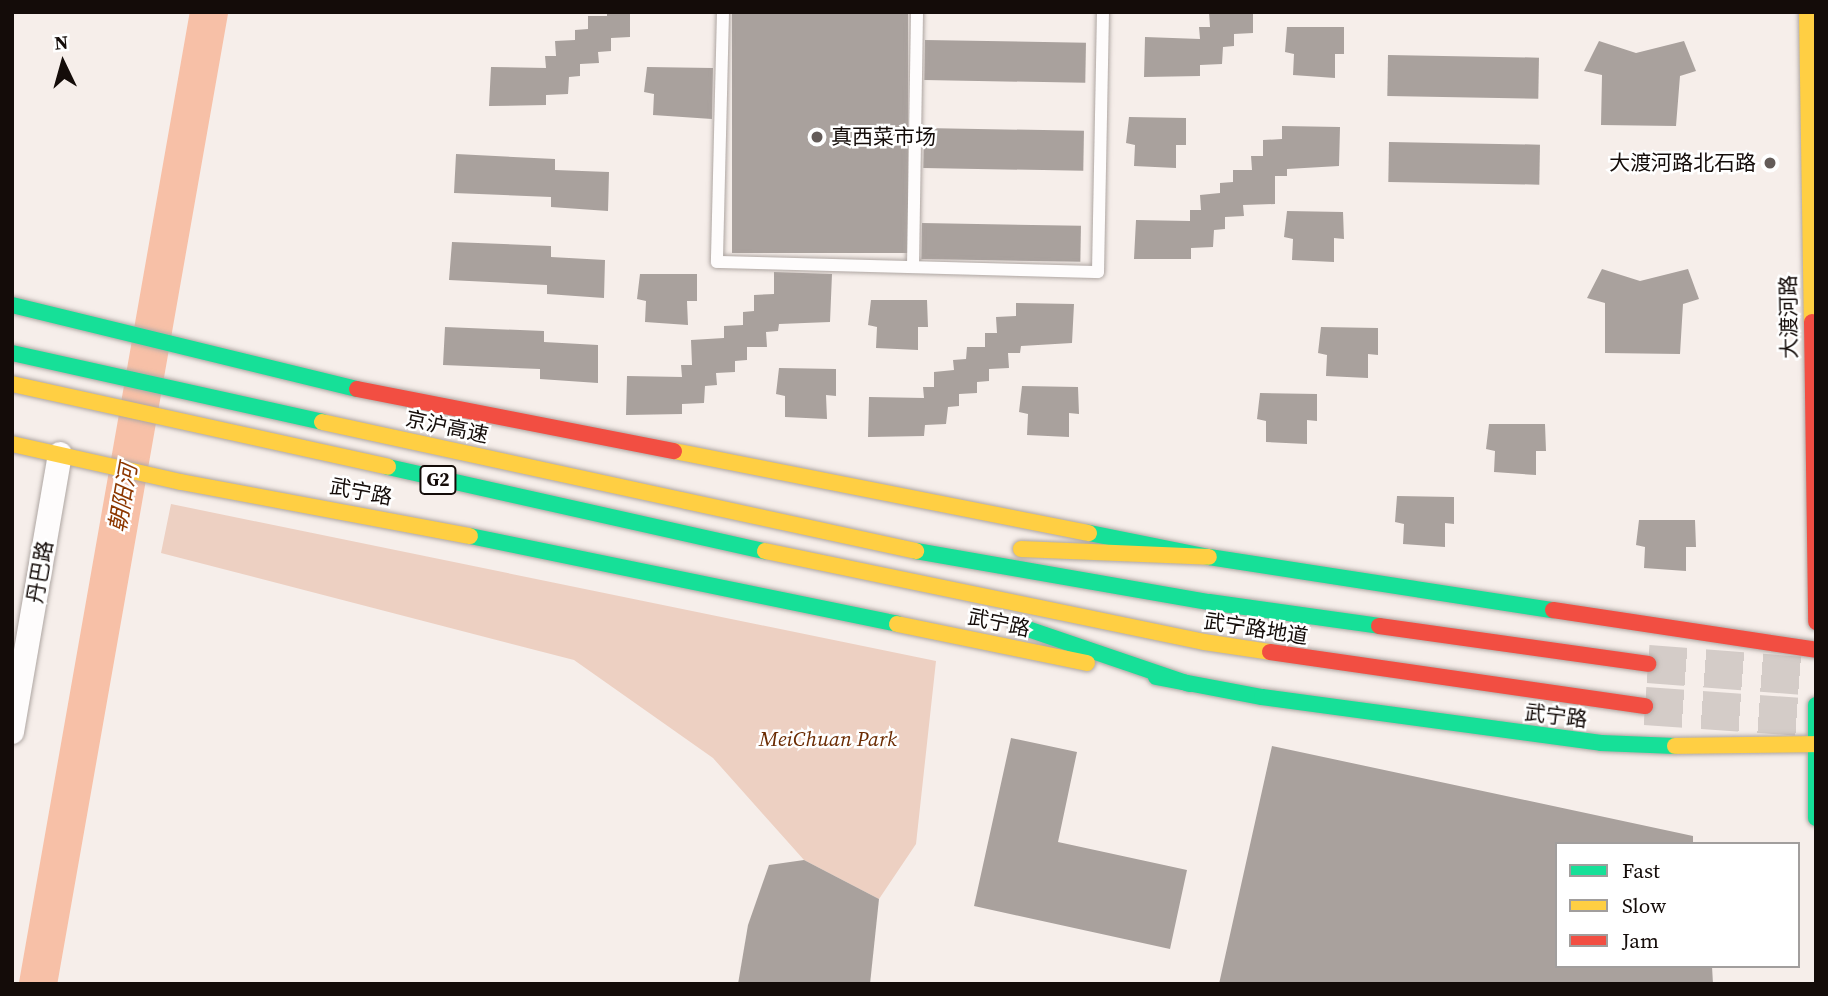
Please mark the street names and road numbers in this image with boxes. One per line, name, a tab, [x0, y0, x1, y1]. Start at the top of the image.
street label: 大渡河路	[1776, 275, 1802, 359]
street label: 京沪高速	[403, 406, 491, 448]
road number: G2	[419, 464, 457, 495]
street label: 武宁路	[328, 474, 394, 510]
street label: 丹巴路	[22, 539, 58, 605]
street label: 武宁路	[966, 604, 1032, 642]
street label: 武宁路地道	[1202, 608, 1310, 650]
street label: 武宁路	[1523, 700, 1589, 732]

